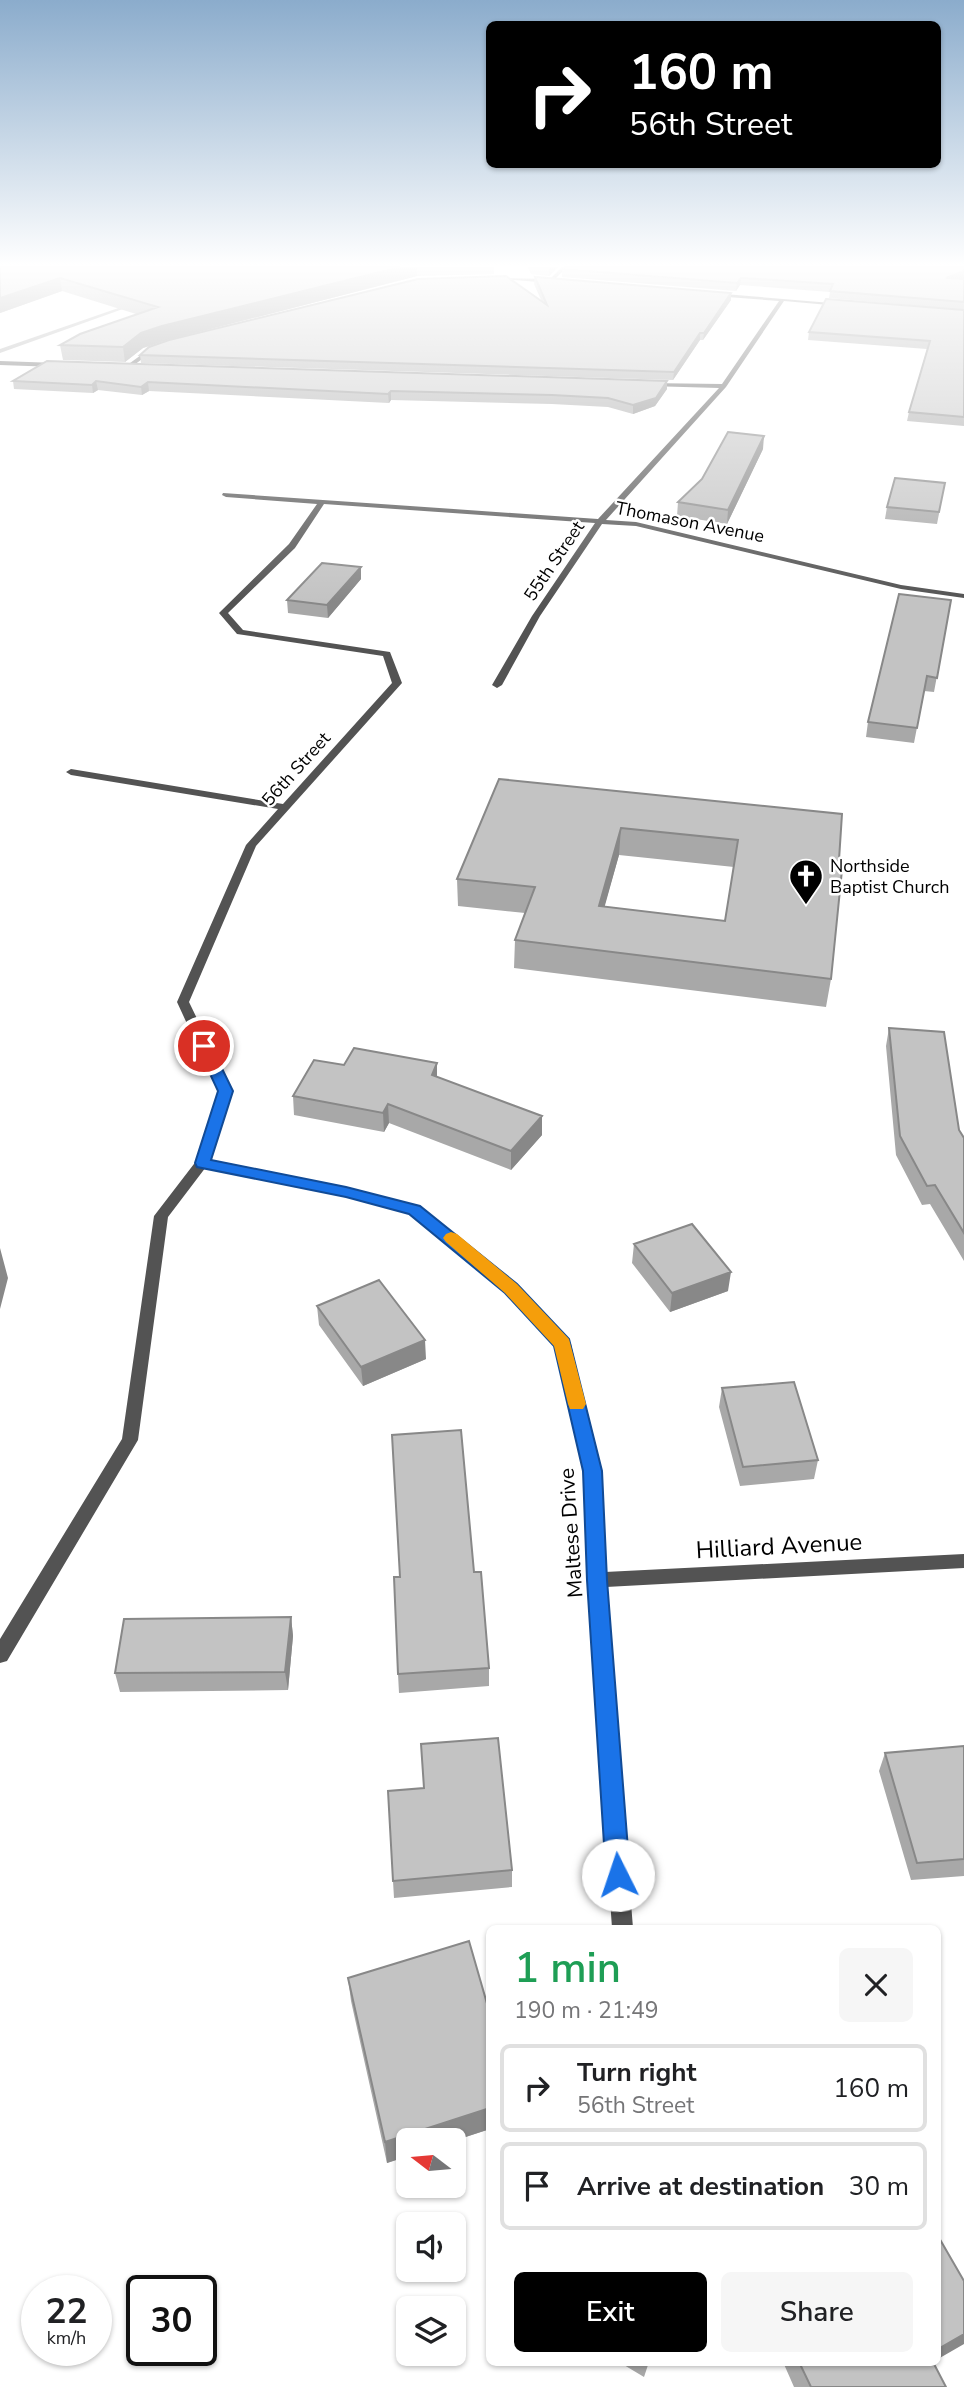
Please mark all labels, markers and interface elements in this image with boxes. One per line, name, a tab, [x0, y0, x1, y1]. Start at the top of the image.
text: 160 m	[629, 39, 773, 106]
icon: right	[514, 49, 605, 140]
text: 56th Street	[629, 103, 792, 146]
street label: Thomason Avenue	[614, 496, 766, 548]
street label: 55th Street	[518, 516, 590, 606]
street label: 56th Street	[256, 726, 336, 811]
place label: Northside Baptist Church	[830, 854, 949, 899]
church icon: Northside Baptist Church	[787, 857, 825, 906]
pin	[174, 1016, 234, 1076]
icon: arrive	[185, 1027, 223, 1065]
street label: Maltese Drive	[552, 1467, 590, 1599]
street label: Hilliard Avenue	[695, 1526, 863, 1566]
position arrow	[581, 1838, 655, 1912]
text: 1 min	[514, 1940, 621, 1997]
button: close	[839, 1948, 913, 2022]
text: 190 m · 21:49	[514, 1995, 659, 2026]
text: Turn right	[577, 2055, 696, 2090]
icon: right	[518, 2069, 556, 2107]
text: 160 m	[833, 2071, 909, 2106]
text: 56th Street	[577, 2090, 694, 2121]
north arrow	[396, 2128, 466, 2198]
map controls	[396, 2128, 466, 2366]
icon: arrive	[518, 2167, 556, 2205]
text: Arrive at destination	[577, 2169, 824, 2204]
text: 30 m	[849, 2169, 909, 2204]
button: sound	[396, 2212, 466, 2282]
button: Exit	[514, 2272, 707, 2352]
button: Share	[721, 2272, 913, 2352]
speed limit sign: 30	[126, 2275, 217, 2366]
text: 22	[45, 2288, 88, 2335]
button: layers	[396, 2296, 466, 2366]
text: km/h	[47, 2326, 86, 2350]

